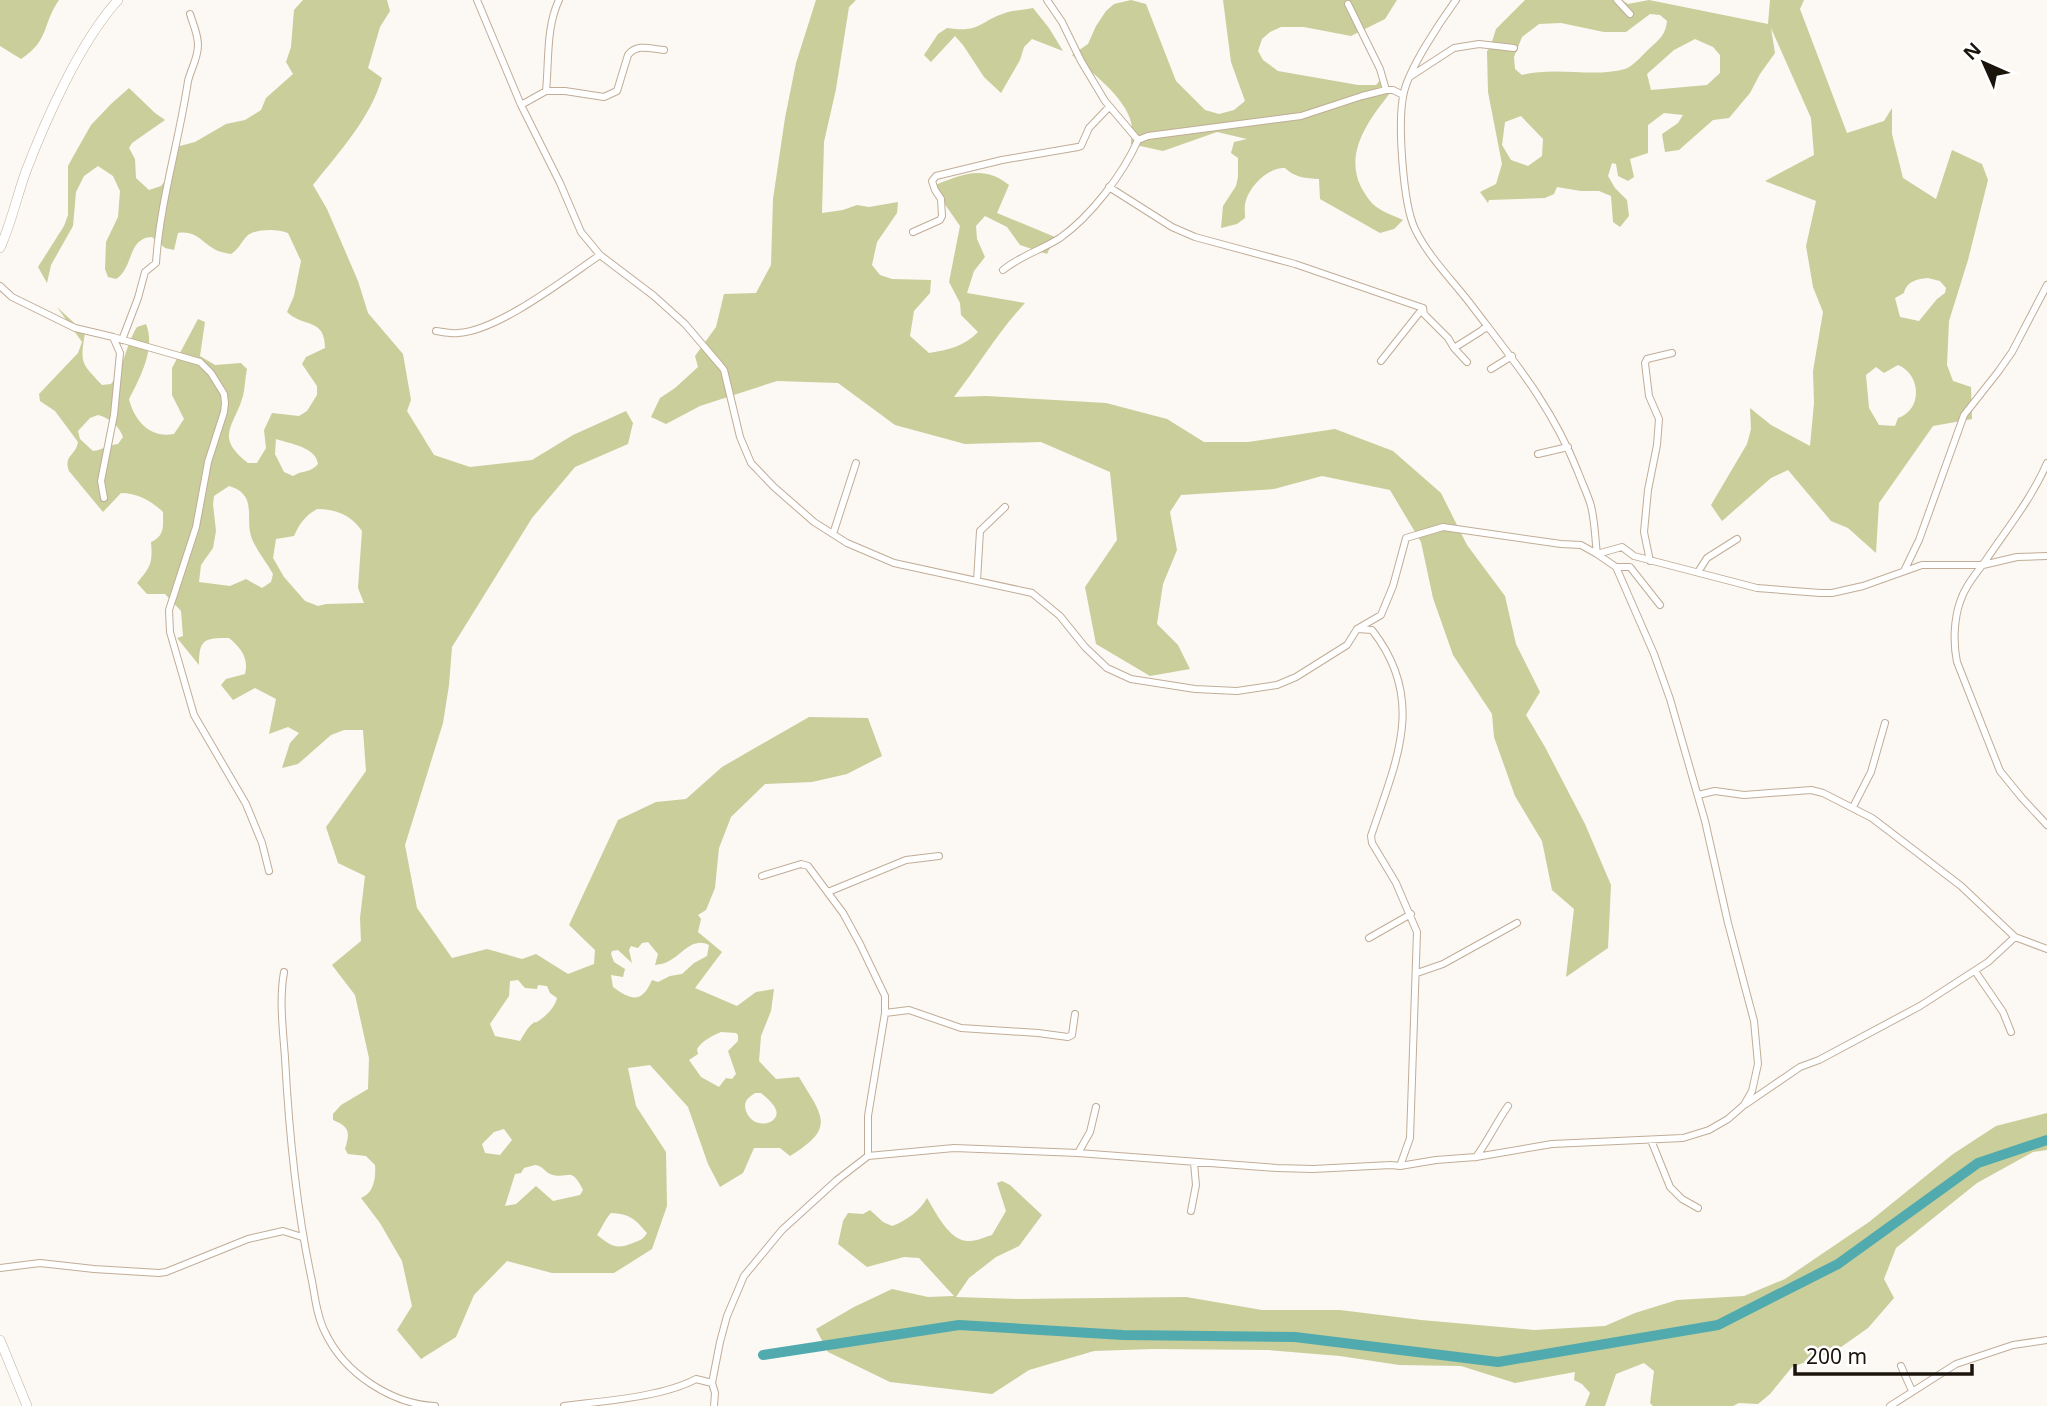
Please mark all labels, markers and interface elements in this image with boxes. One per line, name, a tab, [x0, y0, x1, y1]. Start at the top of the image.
north arrow	[1949, 28, 2019, 98]
text: N	[1957, 36, 1987, 66]
scale bar	[1795, 1332, 1972, 1376]
text: 200 m	[1806, 1342, 1867, 1370]

